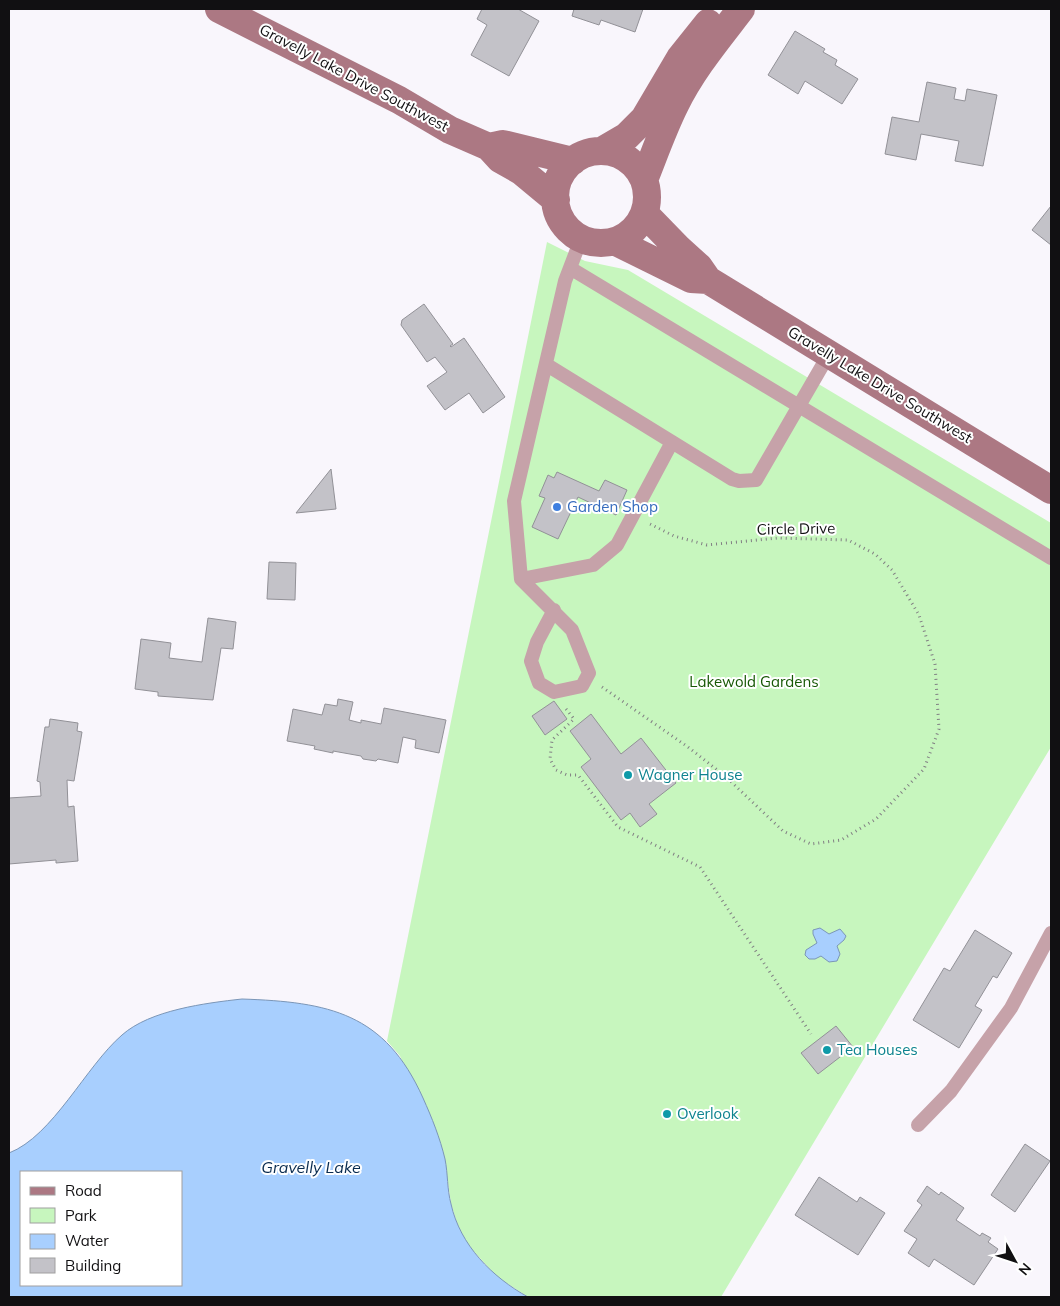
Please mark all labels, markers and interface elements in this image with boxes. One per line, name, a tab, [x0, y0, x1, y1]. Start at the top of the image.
street label: Gravelly Lake Drive Southwest	[256, 20, 452, 136]
street label: Gravelly Lake Drive Southwest	[785, 322, 976, 447]
place label: Garden Shop	[567, 497, 658, 516]
marker: Garden Shop	[551, 501, 563, 513]
street label: Circle Drive	[757, 518, 835, 539]
park label: Lakewold Gardens	[689, 672, 819, 691]
place label: Wagner House	[638, 765, 743, 784]
marker: Wagner House	[622, 769, 634, 781]
place label: Tea Houses	[837, 1040, 918, 1059]
marker: Tea Houses	[821, 1044, 833, 1056]
place label: Overlook	[677, 1104, 739, 1123]
marker: Overlook	[661, 1108, 673, 1120]
water label: Gravelly Lake	[261, 1157, 361, 1177]
legend	[20, 1171, 182, 1286]
text: Road	[65, 1181, 102, 1200]
text: Park	[65, 1206, 97, 1225]
text: Water	[65, 1231, 109, 1250]
north arrow	[990, 1236, 1040, 1286]
text: Building	[65, 1256, 121, 1275]
text: N	[1015, 1260, 1035, 1279]

